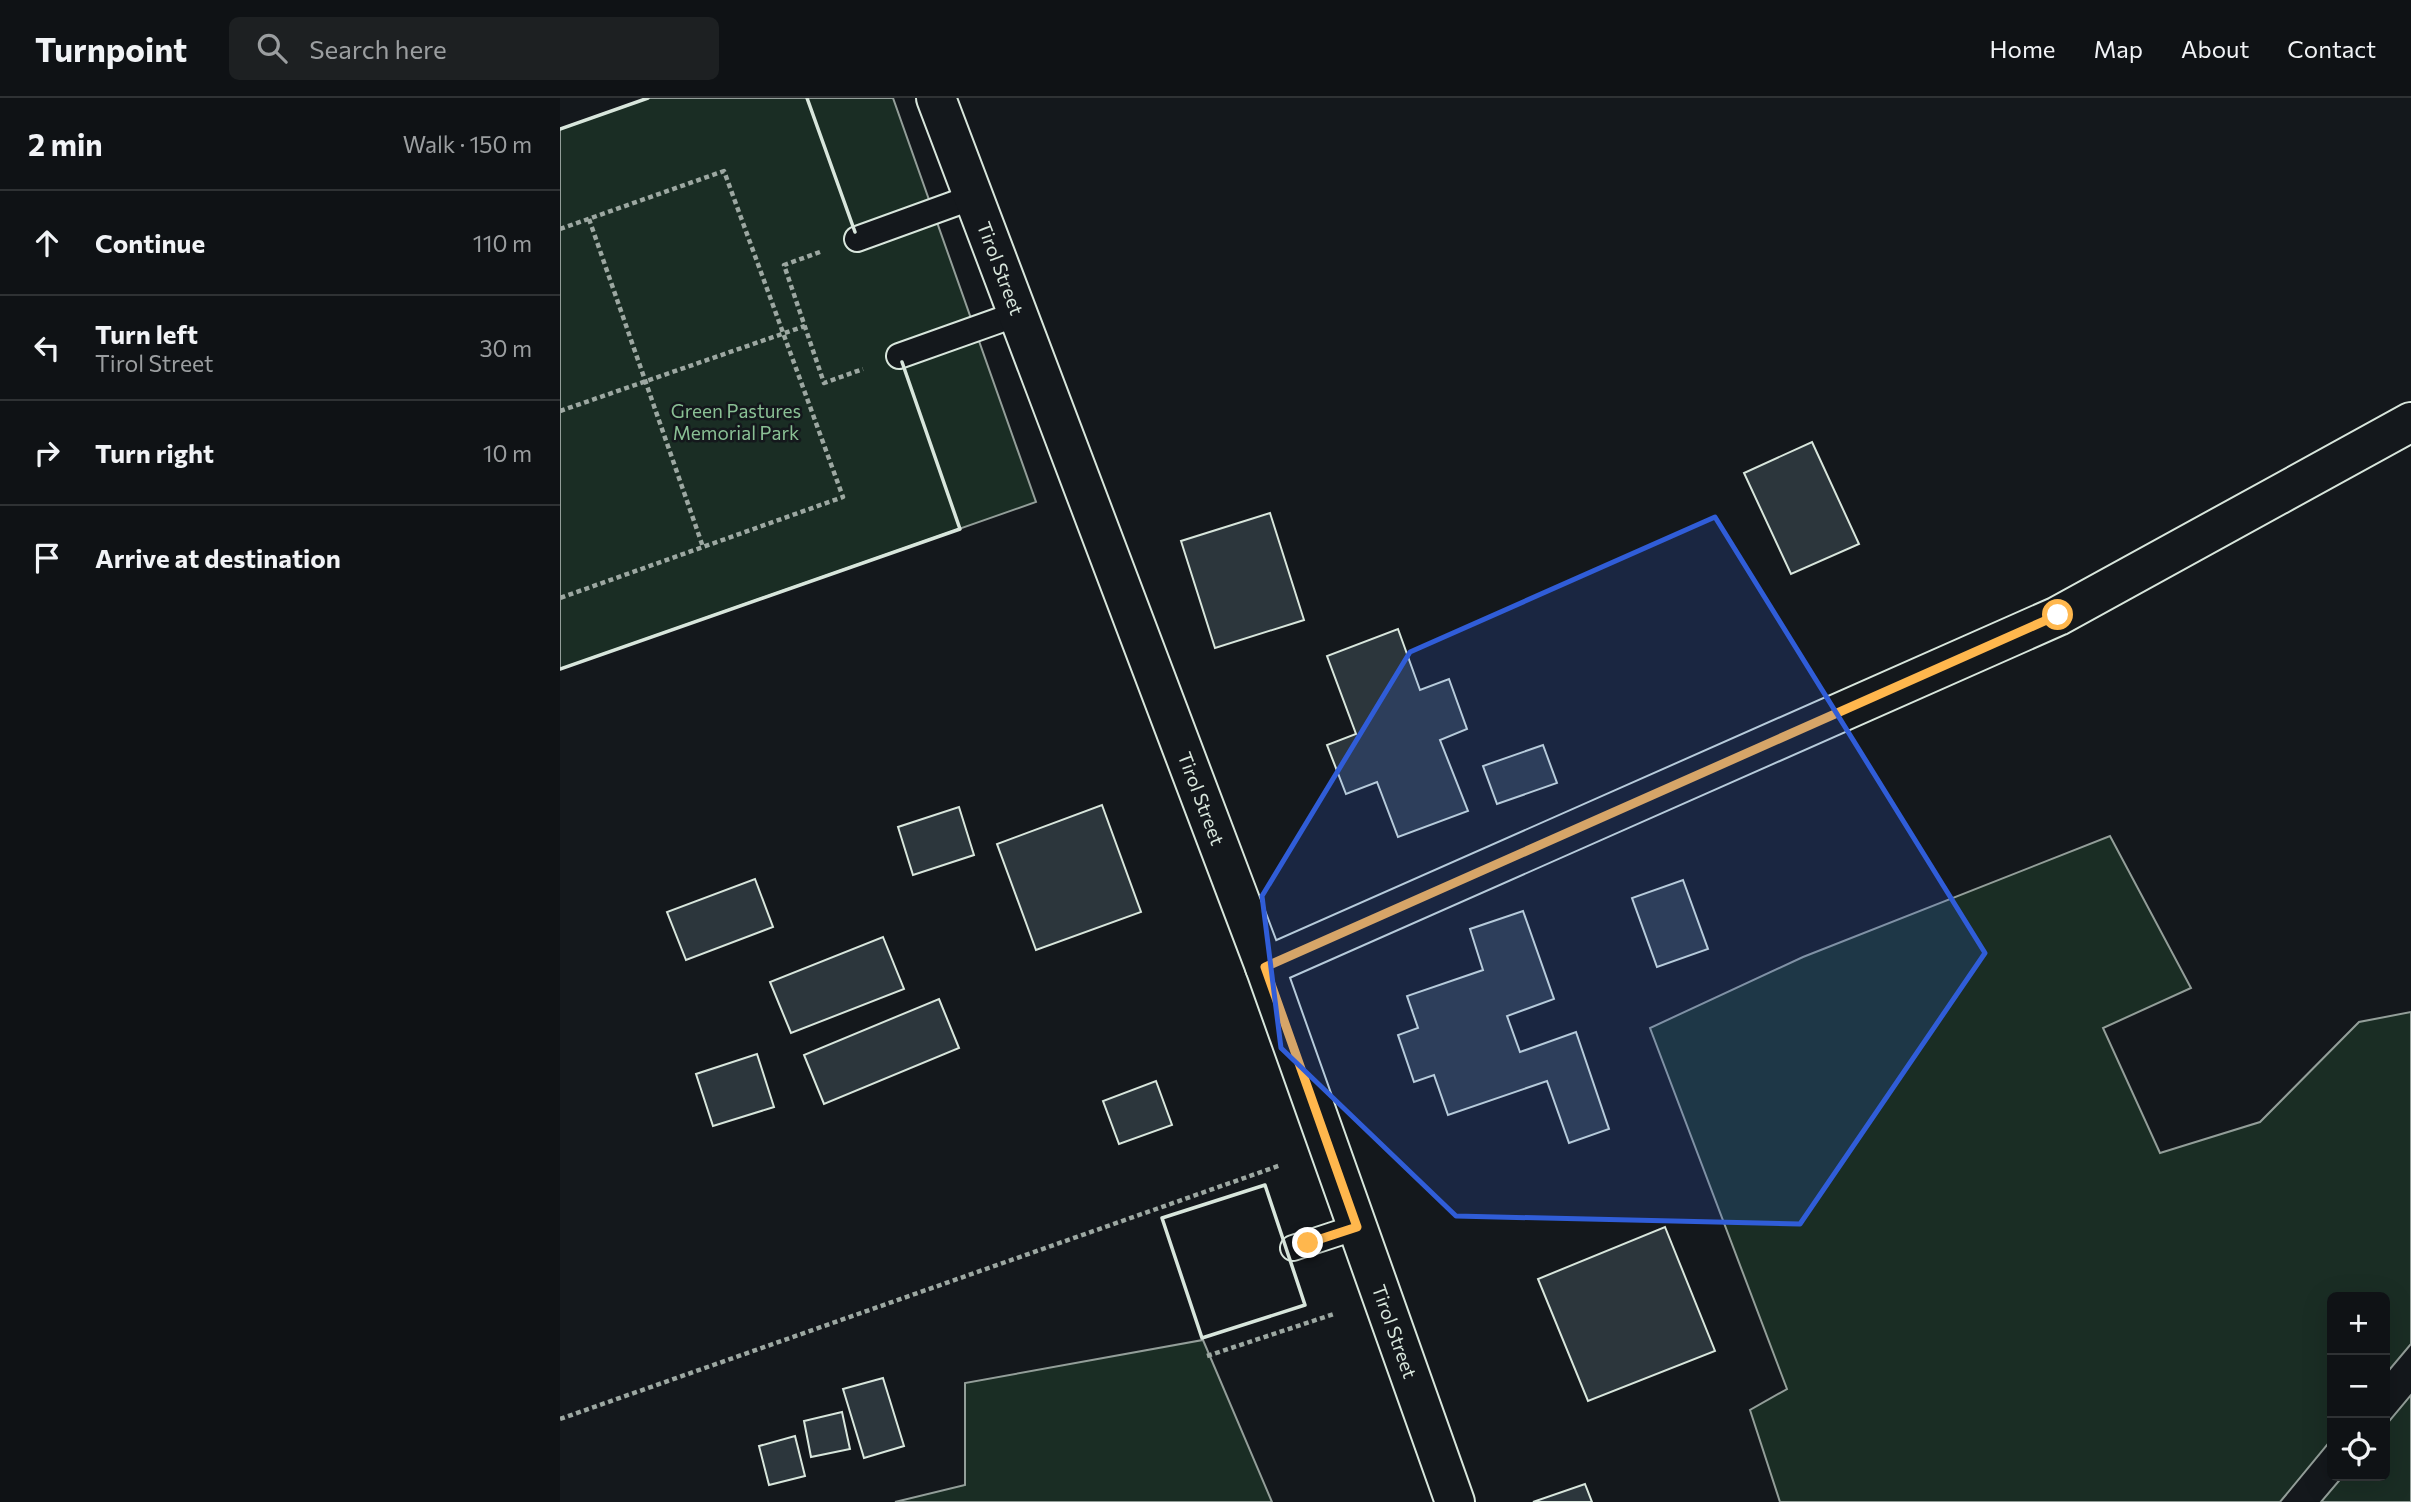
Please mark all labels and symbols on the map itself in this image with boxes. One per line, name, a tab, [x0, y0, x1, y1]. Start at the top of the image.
street label: Tirol Street	[973, 218, 1029, 318]
park label: Green Pastures Memorial Park	[671, 399, 801, 444]
route start	[2042, 599, 2073, 630]
street label: Tirol Street	[1174, 748, 1230, 848]
route end	[1292, 1227, 1323, 1258]
street label: Tirol Street	[1368, 1281, 1422, 1382]

